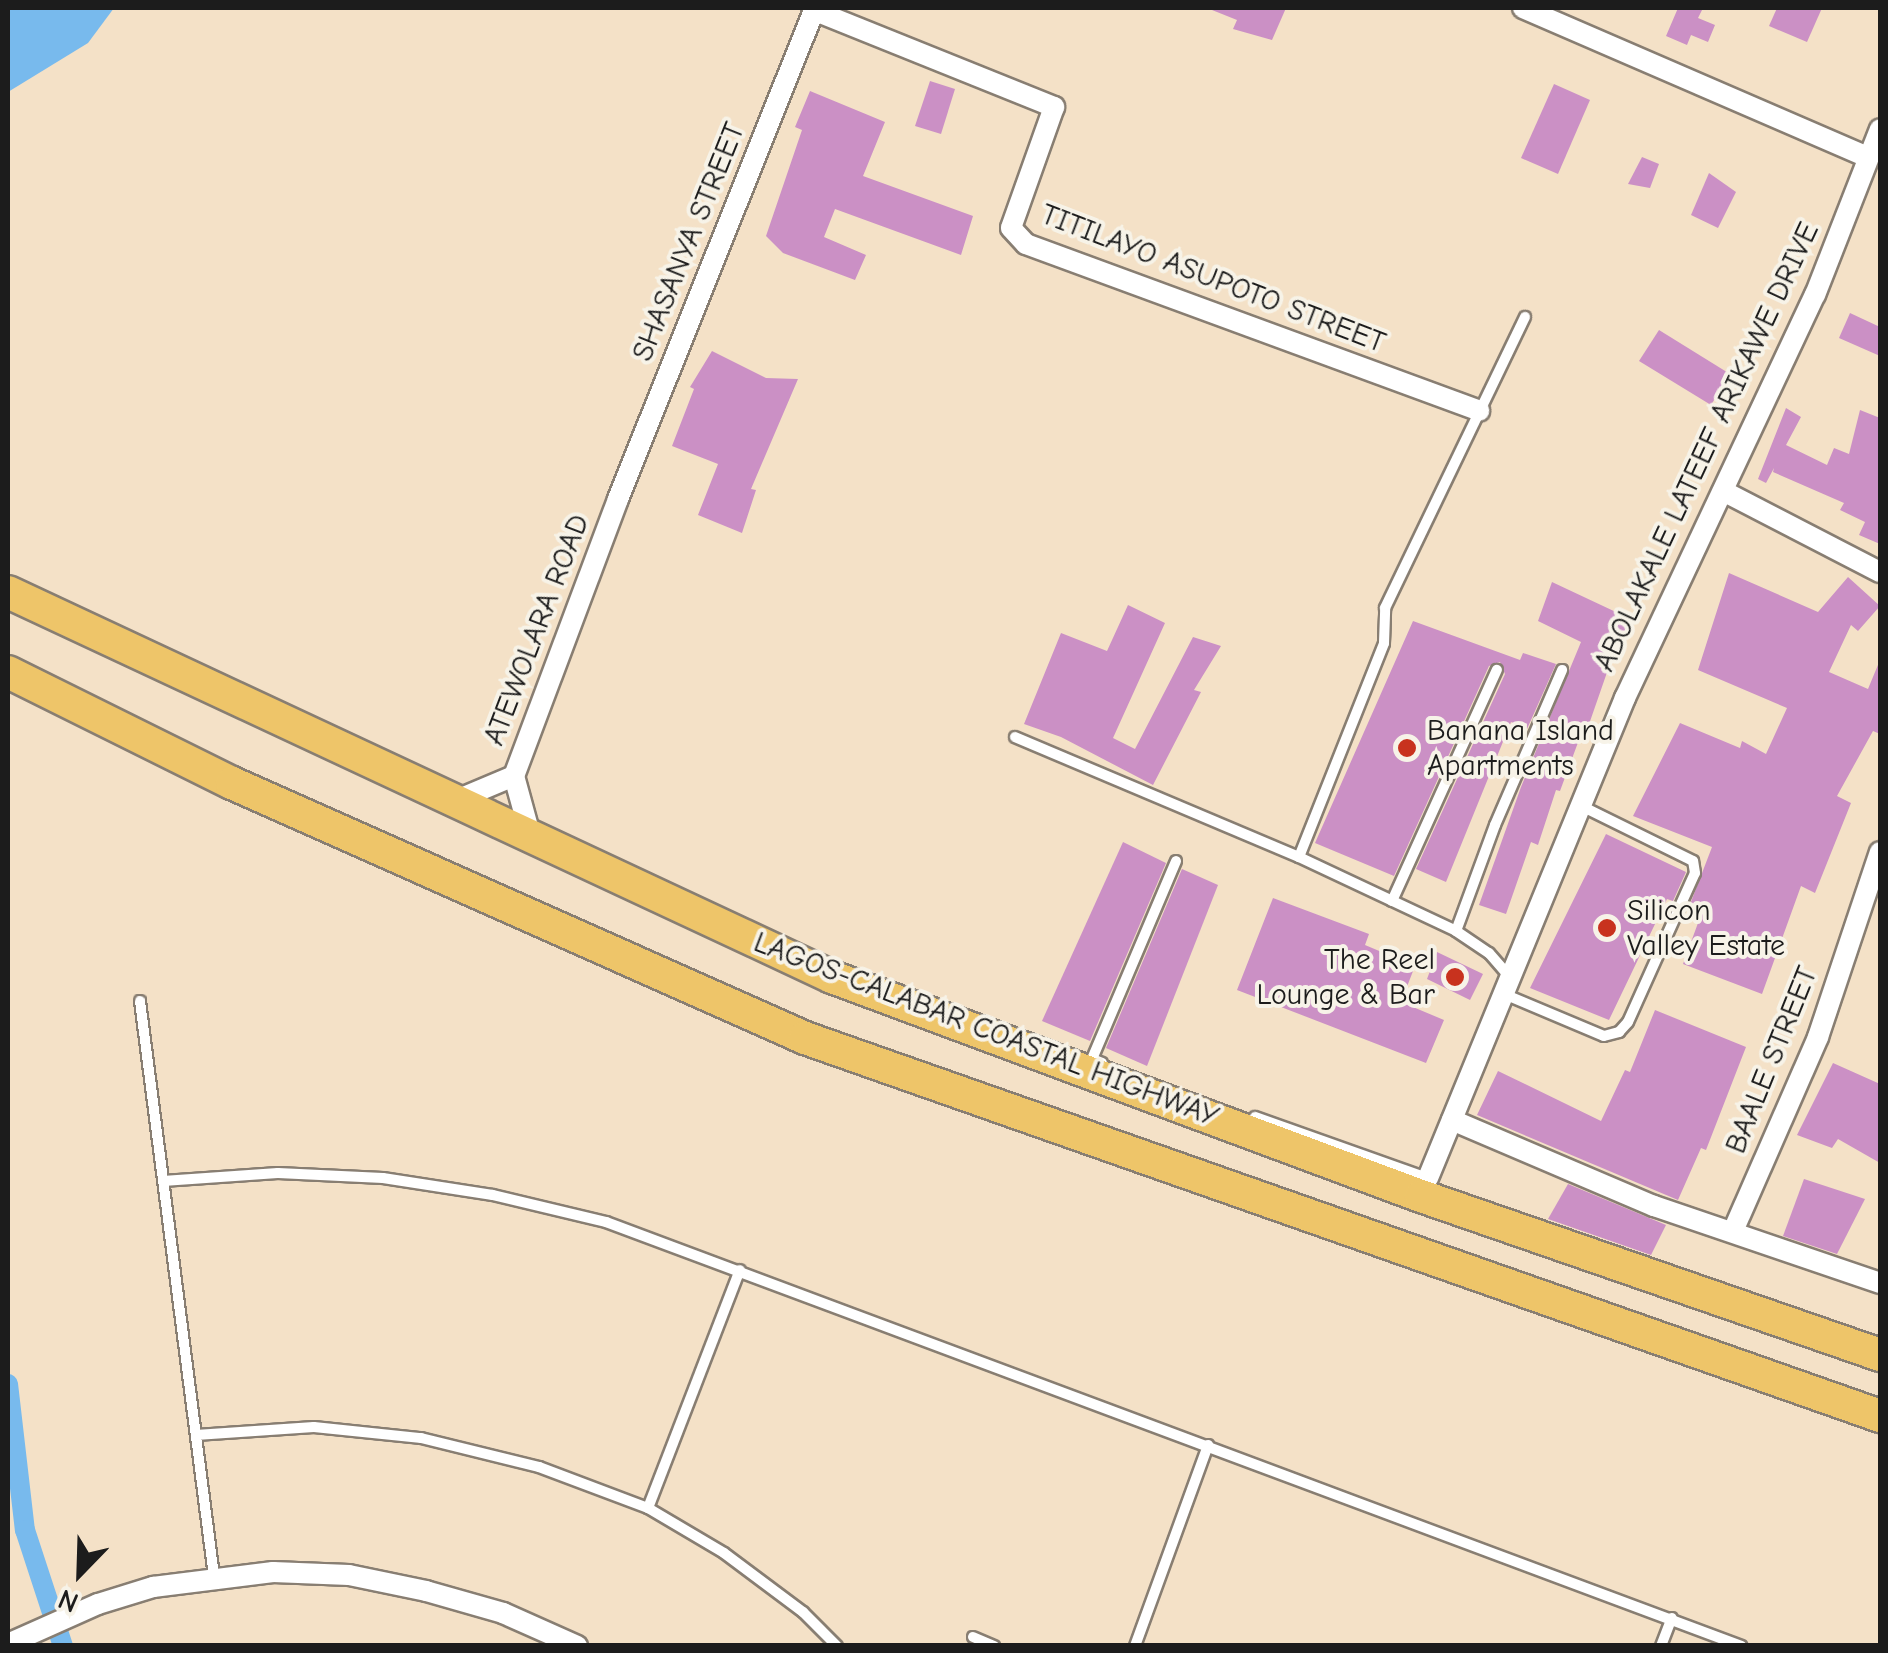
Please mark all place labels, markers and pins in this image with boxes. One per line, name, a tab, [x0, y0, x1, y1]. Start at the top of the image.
place label: Banana Island Apartments	[1427, 713, 1614, 784]
marker: Banana Island Apartments	[1396, 737, 1418, 759]
place label: Silicon Valley Estate	[1627, 893, 1785, 964]
marker: Silicon Valley Estate	[1596, 917, 1618, 939]
place label: The Reel Lounge & Bar	[1256, 942, 1435, 1012]
marker: The Reel Lounge & Bar	[1444, 966, 1466, 988]

